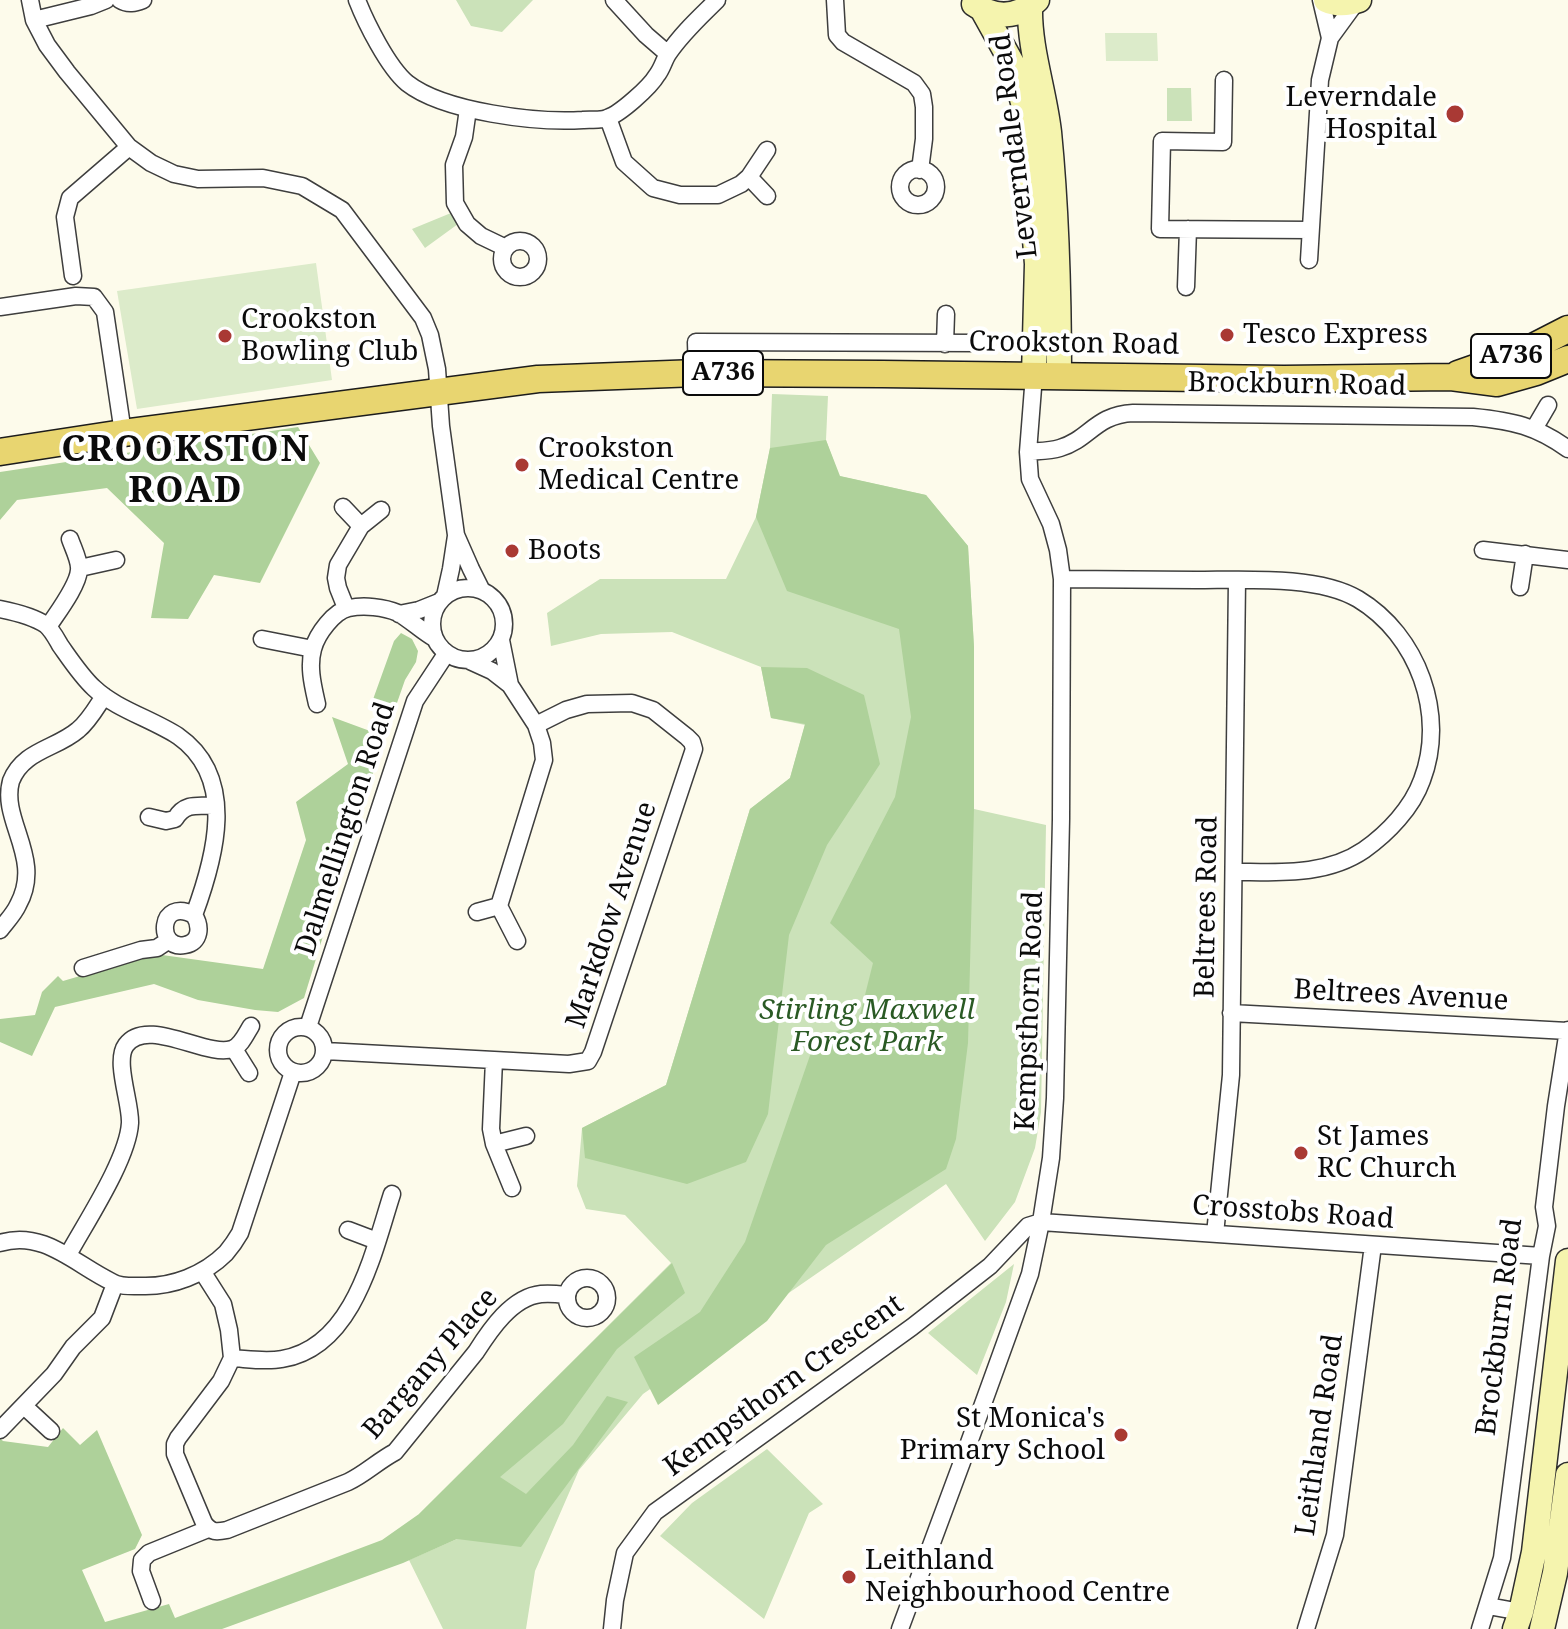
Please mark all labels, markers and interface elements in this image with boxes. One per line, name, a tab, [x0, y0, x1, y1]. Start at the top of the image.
street label: Leverndale Road	[985, 32, 1045, 260]
place label: Leverndale Hospital	[1286, 81, 1437, 147]
marker: Leverndale Hospital	[1444, 103, 1466, 125]
place label: Crookston Bowling Club	[241, 303, 418, 369]
place label: Tesco Express	[1243, 318, 1428, 352]
street label: Crookston Road	[968, 325, 1180, 363]
marker: Tesco Express	[1218, 326, 1236, 344]
marker: Crookston Bowling Club	[216, 327, 234, 345]
road number: A736	[1471, 334, 1551, 378]
road number: A736	[683, 351, 763, 395]
street label: Brockburn Road	[1187, 366, 1407, 404]
district label: CROOKSTON ROAD	[61, 429, 311, 514]
place label: Crookston Medical Centre	[538, 432, 739, 498]
marker: Crookston Medical Centre	[513, 456, 531, 474]
place label: Boots	[528, 534, 601, 568]
marker: Boots	[503, 542, 521, 560]
street label: Dalmellington Road	[289, 698, 403, 960]
street label: Markdow Avenue	[560, 798, 664, 1032]
street label: Beltrees Road	[1189, 816, 1225, 998]
street label: Kempsthorn Road	[1009, 890, 1051, 1132]
street label: Beltrees Avenue	[1293, 974, 1509, 1018]
park label: Stirling Maxwell Forest Park	[759, 994, 975, 1060]
place label: St James RC Church	[1317, 1120, 1457, 1186]
marker: St James RC Church	[1292, 1144, 1310, 1162]
street label: Crosstobs Road	[1191, 1189, 1395, 1237]
street label: Brockburn Road	[1470, 1216, 1530, 1438]
street label: Bargany Place	[356, 1282, 506, 1446]
street label: Kempsthorn Crescent	[658, 1288, 910, 1484]
street label: Leithland Road	[1289, 1332, 1351, 1538]
place label: St Monica's Primary School	[900, 1402, 1105, 1468]
marker: St Monica's Primary School	[1112, 1426, 1130, 1444]
place label: Leithland Neighbourhood Centre	[865, 1544, 1170, 1610]
marker: Leithland Neighbourhood Centre	[840, 1568, 858, 1586]

